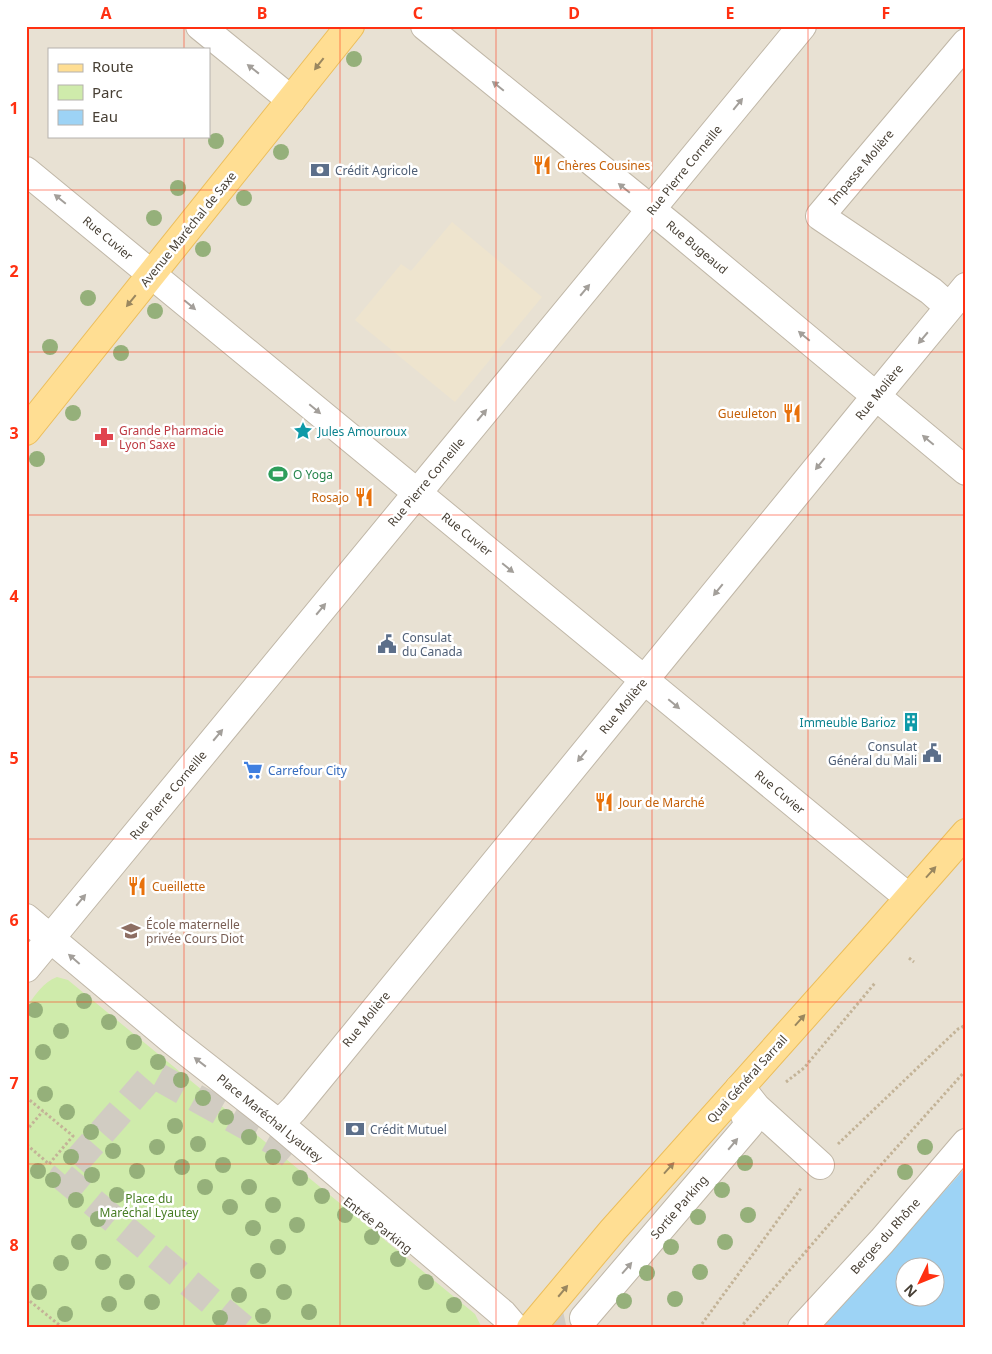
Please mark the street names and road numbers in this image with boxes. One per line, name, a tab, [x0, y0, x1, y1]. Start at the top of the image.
street label: Rue Pierre Corneille	[642, 121, 726, 219]
street label: Impasse Molière	[824, 126, 898, 208]
street label: Avenue Maréchal de Saxe	[136, 168, 240, 290]
street label: Rue Cuvier	[79, 212, 137, 264]
street label: Rue Bugeaud	[663, 216, 731, 278]
street label: Rue Molière	[851, 360, 907, 424]
street label: Rue Pierre Corneille	[384, 434, 468, 530]
street label: Rue Cuvier	[438, 508, 496, 560]
street label: Rue Molière	[595, 674, 651, 738]
street label: Rue Pierre Corneille	[126, 747, 210, 843]
street label: Rue Cuvier	[751, 766, 809, 818]
street label: Rue Molière	[338, 987, 394, 1051]
street label: Quai Général Sarrail	[703, 1031, 791, 1127]
street label: Place Maréchal Lyautey	[214, 1070, 327, 1167]
street label: Sortie Parking	[647, 1171, 711, 1243]
street label: Entrée Parking	[340, 1193, 416, 1257]
street label: Berges du Rhône	[846, 1194, 924, 1278]

